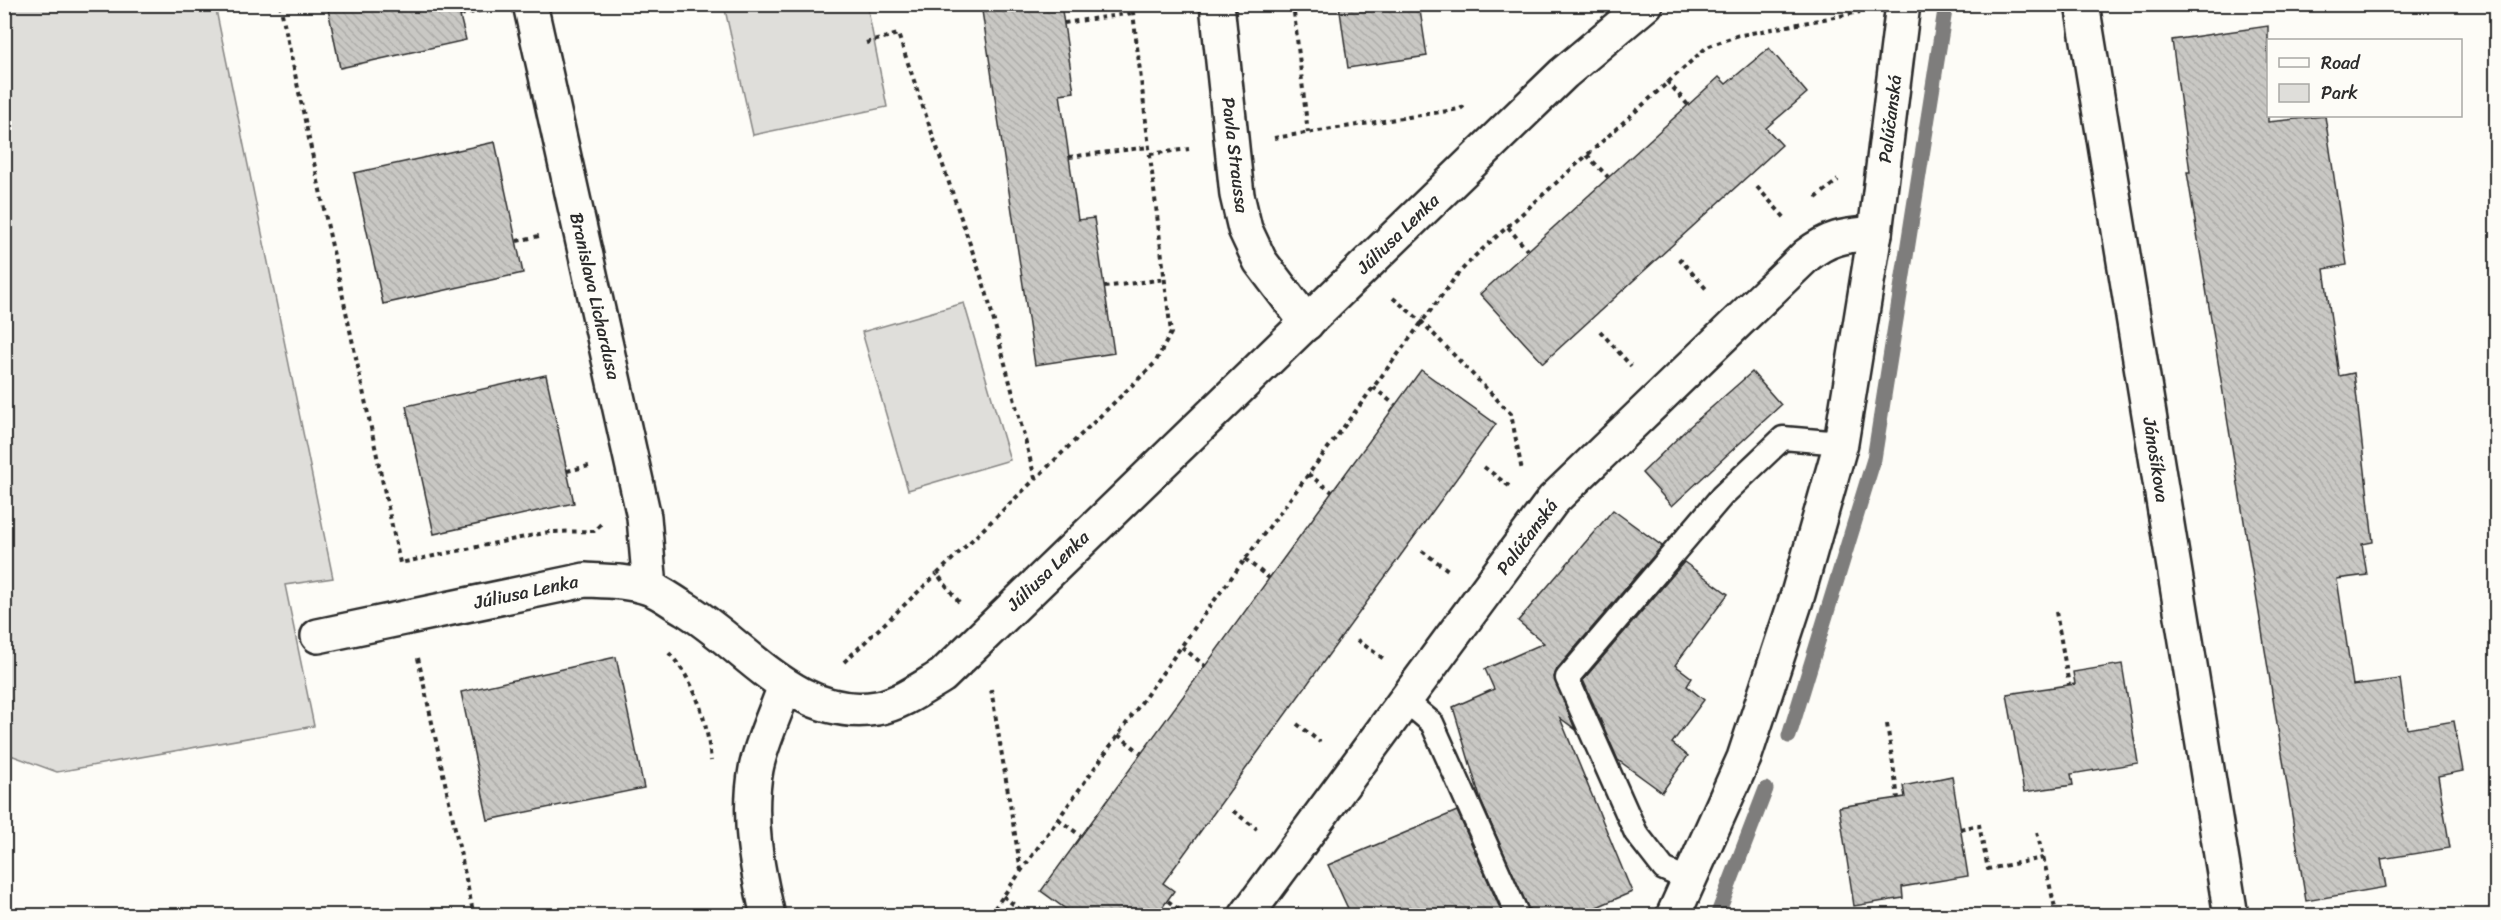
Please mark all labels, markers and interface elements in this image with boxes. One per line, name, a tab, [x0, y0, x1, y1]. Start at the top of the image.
legend	[2267, 39, 2462, 117]
text: Road	[2321, 47, 2361, 79]
street label: Palúčanská	[1869, 73, 1911, 165]
text: Park	[2321, 77, 2358, 109]
street label: Pavla Straussa	[1212, 95, 1258, 216]
street label: Júliusa Lenka	[1348, 185, 1448, 283]
street label: Branislava Lichardusa	[560, 209, 630, 384]
street label: Jánošíkova	[2133, 414, 2179, 505]
street label: Palúčanská	[1488, 492, 1566, 582]
street label: Júliusa Lenka	[998, 522, 1098, 620]
street label: Júliusa Lenka	[470, 565, 582, 619]

